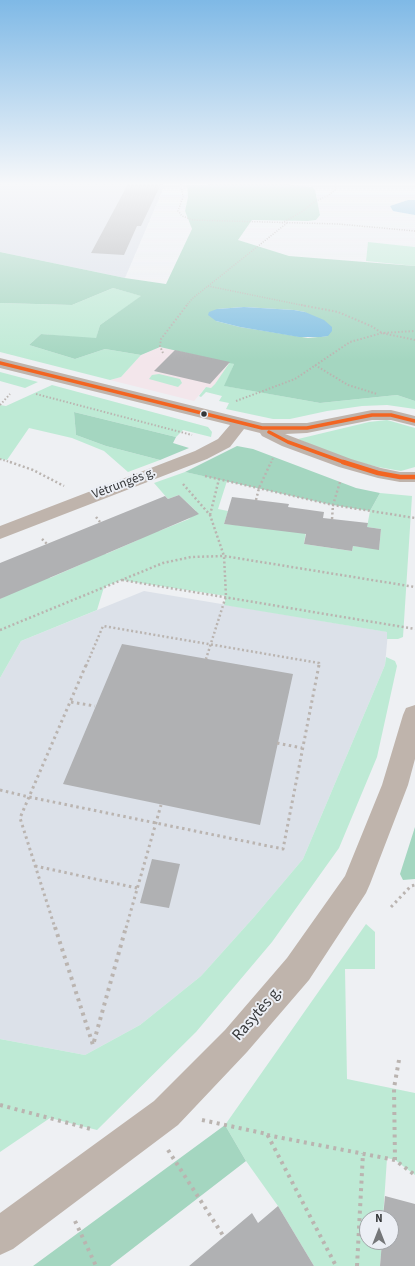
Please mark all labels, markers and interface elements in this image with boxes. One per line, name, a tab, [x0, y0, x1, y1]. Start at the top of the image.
unlabelled marker	[199, 409, 209, 419]
street label: Vėtrungės g.	[90, 465, 158, 503]
street label: Rasytės g.	[229, 983, 287, 1045]
north arrow	[359, 1210, 399, 1250]
text: N	[375, 1211, 383, 1226]

